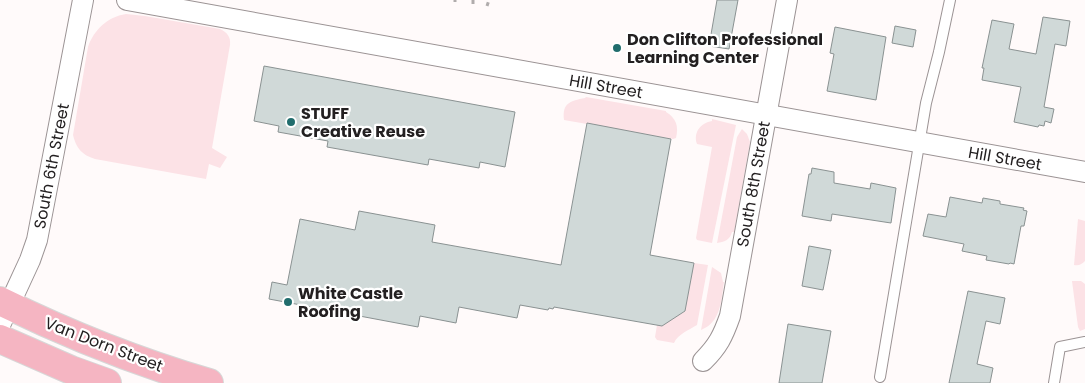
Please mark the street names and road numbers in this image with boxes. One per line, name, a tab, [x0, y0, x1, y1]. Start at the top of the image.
street label: Hill Street	[567, 69, 645, 104]
street label: South 6th Street	[28, 101, 75, 231]
street label: South 8th Street	[731, 119, 776, 249]
street label: Hill Street	[966, 141, 1044, 176]
street label: Van Dorn Street	[41, 311, 166, 378]

